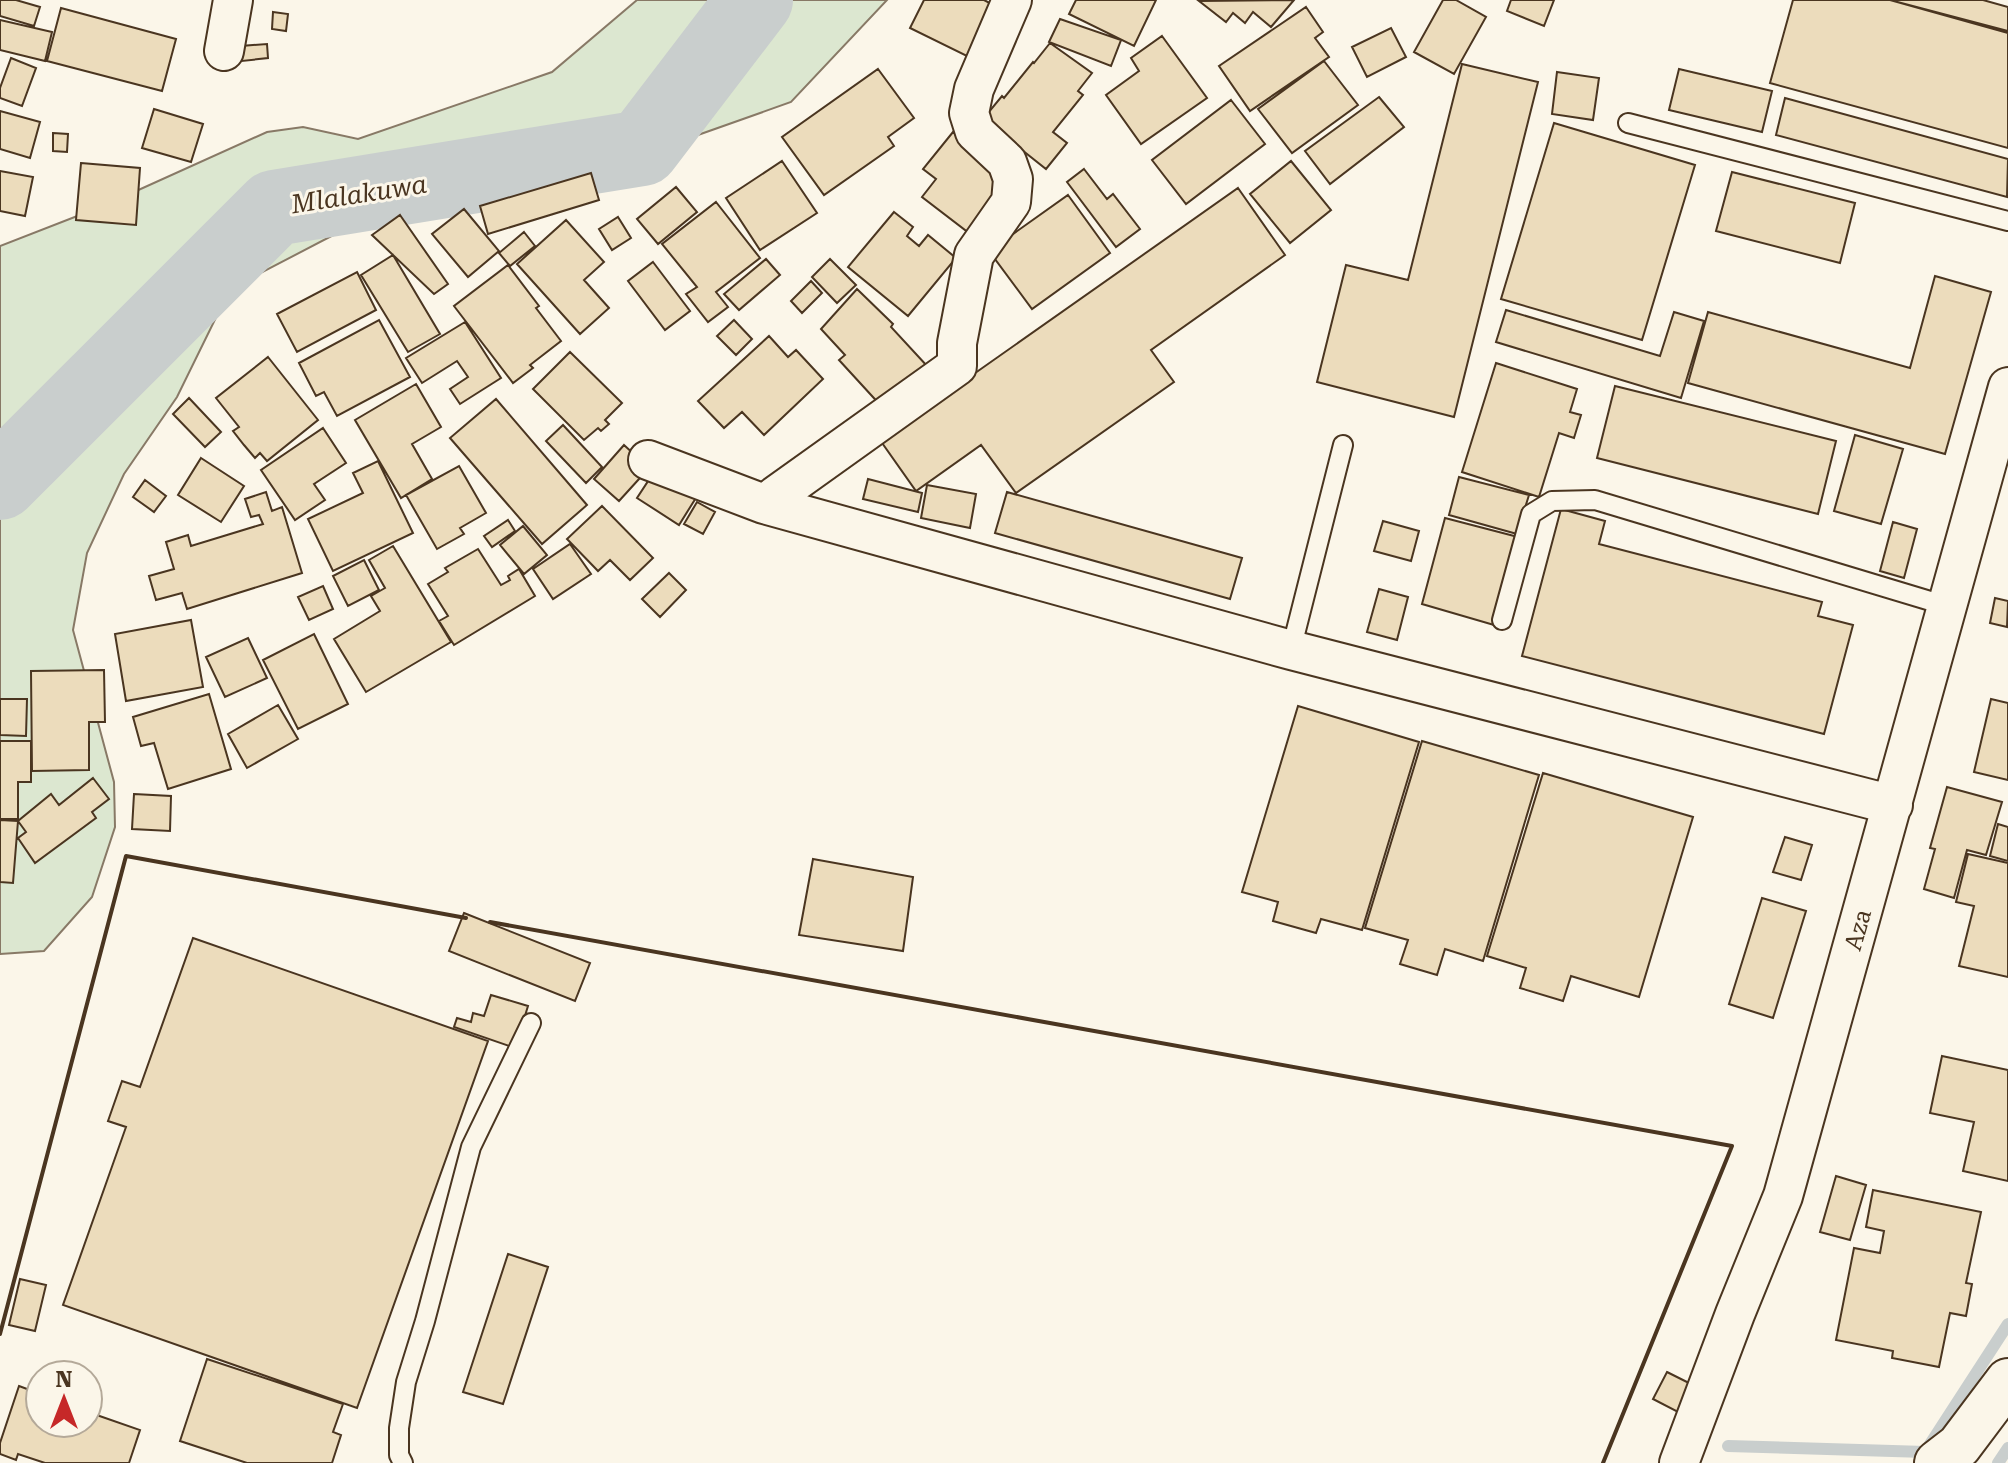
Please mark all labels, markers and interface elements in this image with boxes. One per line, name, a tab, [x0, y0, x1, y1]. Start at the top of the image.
water label: Mlalakuwa	[288, 168, 429, 220]
street label: Aza	[1839, 906, 1877, 954]
north arrow	[24, 1359, 104, 1439]
text: N	[56, 1367, 73, 1392]

